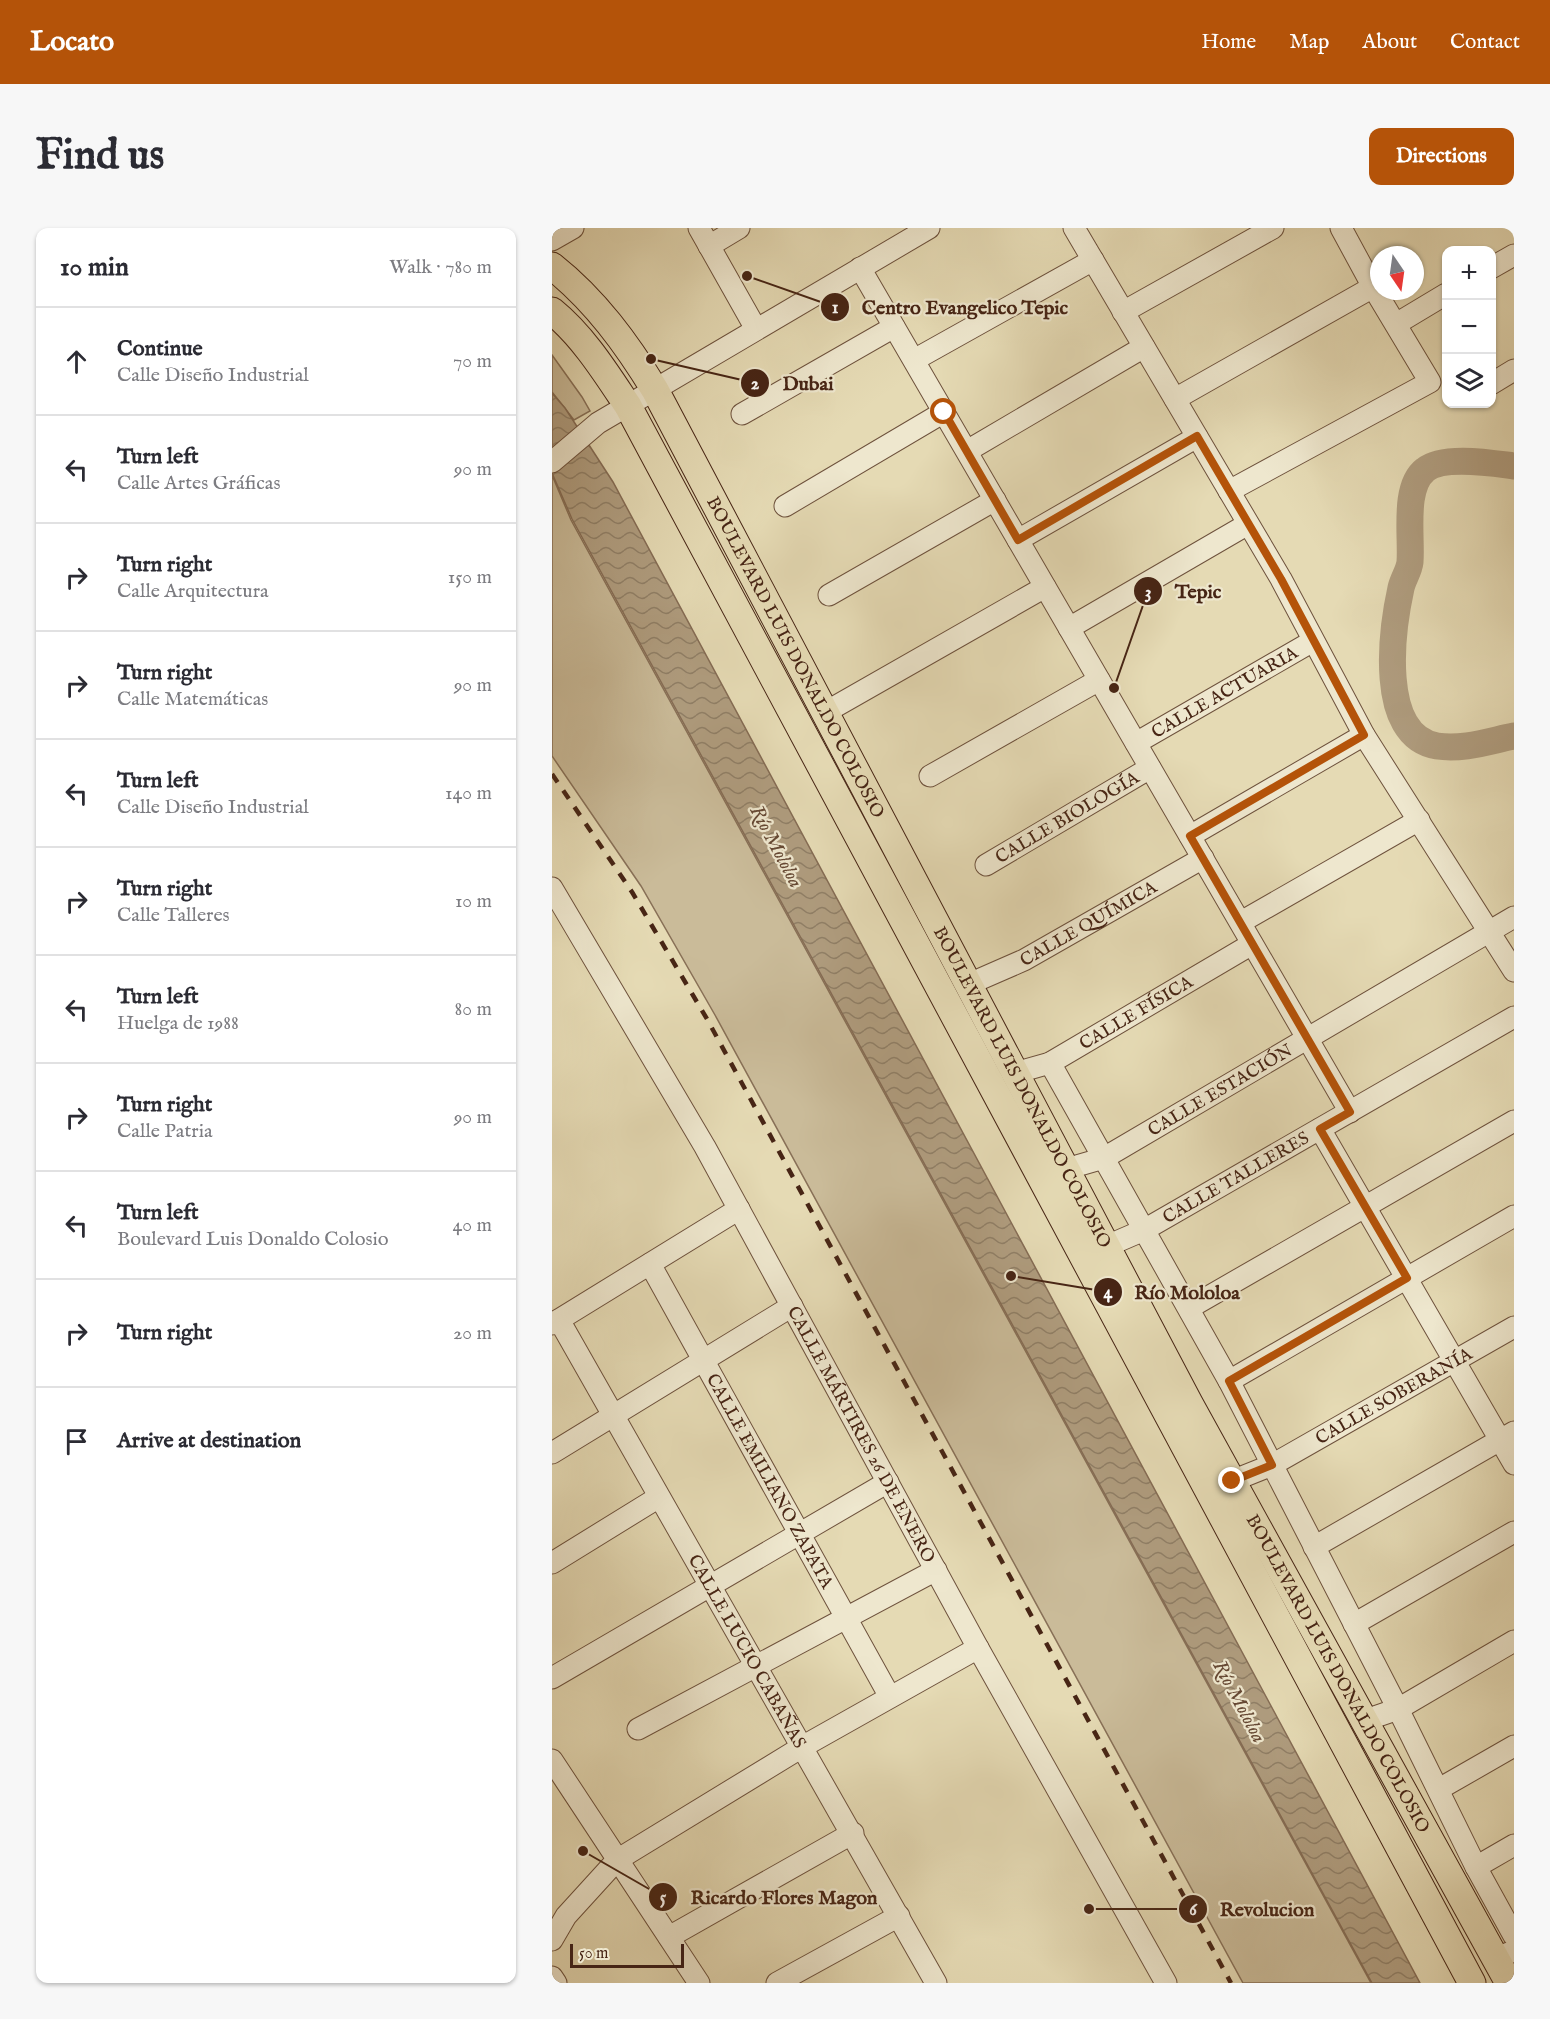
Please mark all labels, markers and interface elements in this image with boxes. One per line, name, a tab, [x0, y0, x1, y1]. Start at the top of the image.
text: Locato	[30, 25, 114, 60]
text: Home	[1201, 29, 1256, 56]
text: Map	[1289, 29, 1329, 56]
text: About	[1362, 29, 1417, 56]
text: Contact	[1450, 29, 1520, 56]
button: Directions	[1369, 128, 1514, 185]
text: Find us	[36, 130, 164, 183]
north arrow	[1370, 246, 1424, 300]
map controls	[1442, 246, 1496, 408]
button: +	[1442, 246, 1496, 300]
text: 10 min	[60, 251, 129, 284]
text: Walk · 780 m	[389, 255, 492, 280]
callout: Centro Evangelico Tepic	[820, 288, 1080, 326]
text: Centro Evangelico Tepic	[862, 296, 1069, 321]
text: 1	[832, 297, 839, 320]
button: −	[1442, 300, 1496, 354]
text: Continue	[117, 335, 203, 363]
icon: ahead	[60, 345, 93, 378]
text: 70 m	[453, 349, 492, 374]
button: layers	[1442, 354, 1496, 408]
text: Calle Diseño Industrial	[117, 363, 309, 388]
callout: Dubai	[740, 364, 845, 402]
text: Dubai	[782, 372, 834, 397]
text: 2	[751, 373, 760, 396]
route start	[930, 398, 956, 424]
text: Turn left	[117, 443, 199, 471]
icon: left	[60, 453, 93, 486]
text: 90 m	[454, 457, 492, 482]
text: Calle Artes Gráficas	[117, 471, 280, 496]
street label: BOULEVARD LUIS DONALDO COLOSIO	[700, 493, 889, 823]
text: Turn right	[117, 551, 212, 579]
icon: right	[60, 561, 93, 594]
text: 150 m	[448, 565, 492, 590]
callout: Tepic	[1133, 572, 1234, 610]
text: Calle Arquitectura	[117, 579, 269, 604]
text: Tepic	[1174, 580, 1222, 605]
text: 3	[1145, 582, 1151, 605]
street label: CALLE ACTUARIA	[1148, 642, 1303, 745]
text: Turn right	[117, 659, 212, 687]
icon: right	[60, 669, 93, 702]
text: 90 m	[454, 673, 492, 698]
text: Calle Matemáticas	[117, 687, 268, 712]
text: Turn left	[117, 767, 199, 795]
street label: CALLE BIOLOGÍA	[992, 767, 1144, 870]
icon: left	[60, 777, 93, 810]
text: 140 m	[445, 781, 492, 806]
text: Calle Diseño Industrial	[117, 795, 309, 820]
water label: Río Mololoa	[743, 801, 808, 893]
text: Turn right	[117, 875, 212, 903]
street label: CALLE QUÍMICA	[1016, 876, 1162, 973]
icon: right	[60, 885, 93, 918]
text: 10 m	[455, 889, 492, 914]
text: Calle Talleres	[117, 903, 230, 928]
street label: BOULEVARD LUIS DONALDO COLOSIO	[927, 923, 1115, 1253]
street label: CALLE FÍSICA	[1076, 971, 1198, 1056]
text: Turn left	[117, 983, 199, 1011]
icon: left	[60, 993, 93, 1026]
text: 80 m	[455, 997, 492, 1022]
text: Huelga de 1988	[117, 1011, 239, 1036]
street label: CALLE ESTACIÓN	[1144, 1039, 1298, 1143]
text: Turn right	[117, 1091, 212, 1119]
icon: right	[60, 1101, 93, 1134]
text: 90 m	[454, 1105, 492, 1130]
text: Calle Patria	[117, 1119, 213, 1144]
street label: CALLE TALLERES	[1159, 1127, 1314, 1230]
text: Turn left	[117, 1199, 199, 1227]
icon: left	[60, 1209, 93, 1242]
text: 40 m	[453, 1213, 492, 1238]
text: Boulevard Luis Donaldo Colosio	[117, 1227, 389, 1252]
callout: Río Mololoa	[1093, 1273, 1252, 1311]
text: Río Mololoa	[1134, 1281, 1240, 1306]
text: 4	[1104, 1282, 1114, 1305]
street label: CALLE MÁRTIRES 26 DE ENERO	[781, 1303, 940, 1567]
icon: right	[60, 1317, 93, 1350]
text: Turn right	[117, 1319, 212, 1347]
text: 20 m	[453, 1321, 492, 1346]
street label: CALLE SOBERANÍA	[1312, 1343, 1477, 1451]
street label: CALLE EMILIANO ZAPATA	[700, 1370, 838, 1594]
icon: arrive	[60, 1425, 93, 1458]
text: Arrive at destination	[117, 1427, 301, 1455]
route end	[1218, 1467, 1244, 1493]
street label: BOULEVARD LUIS DONALDO COLOSIO	[1240, 1511, 1434, 1837]
street label: CALLE LUCIO CABAÑAS	[682, 1551, 810, 1753]
water label: Río Mololoa	[1206, 1656, 1271, 1748]
callout: Ricardo Flores Magon	[648, 1878, 889, 1916]
text: Ricardo Flores Magon	[690, 1886, 878, 1911]
text: 5	[660, 1887, 667, 1910]
callout: Revolucion	[1178, 1890, 1326, 1928]
text: Revolucion	[1220, 1898, 1315, 1923]
text: 6	[1189, 1899, 1198, 1922]
scale bar	[570, 1941, 684, 1968]
text: 50 m	[579, 1944, 608, 1964]

